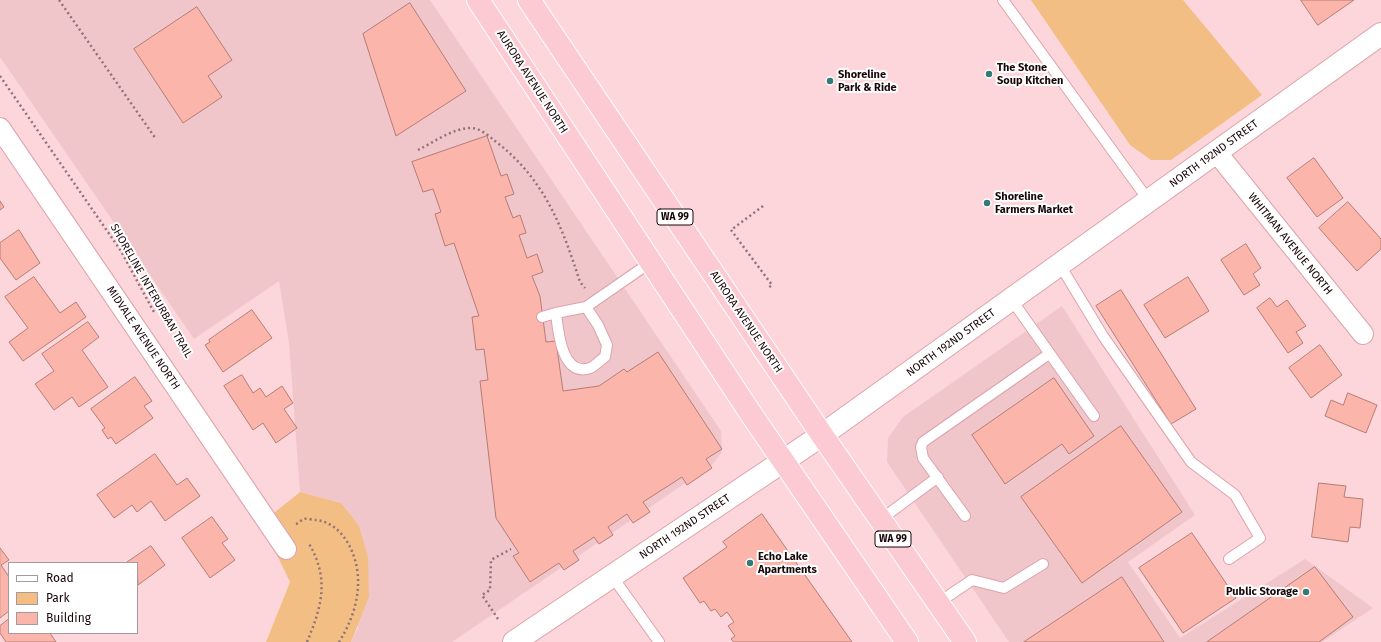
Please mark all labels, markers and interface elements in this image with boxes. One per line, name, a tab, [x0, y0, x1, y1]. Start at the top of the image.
street label: AURORA AVENUE NORTH	[494, 28, 570, 136]
place label: The Stone Soup Kitchen	[997, 61, 1063, 87]
place label: Shoreline Park & Ride	[838, 68, 897, 94]
marker: The Stone Soup Kitchen	[984, 69, 994, 79]
marker: Shoreline Park & Ride	[825, 76, 835, 86]
street label: NORTH 192ND STREET	[1167, 117, 1261, 191]
place label: Shoreline Farmers Market	[995, 190, 1073, 216]
street label: WHITMAN AVENUE NORTH	[1245, 190, 1335, 298]
marker: Shoreline Farmers Market	[982, 198, 992, 208]
road number: WA 99	[657, 209, 693, 225]
street label: SHORELINE INTERURBAN TRAIL	[107, 222, 195, 360]
street label: AURORA AVENUE NORTH	[707, 269, 785, 375]
street label: MIDVALE AVENUE NORTH	[103, 284, 183, 392]
street label: NORTH 192ND STREET	[904, 306, 998, 380]
street label: NORTH 192ND STREET	[637, 492, 733, 562]
road number: WA 99	[875, 531, 911, 547]
place label: Echo Lake Apartments	[758, 550, 817, 576]
marker: Echo Lake Apartments	[745, 558, 755, 568]
legend	[8, 562, 138, 634]
text: Road	[46, 571, 74, 585]
place label: Public Storage	[1226, 585, 1298, 599]
marker: Public Storage	[1301, 587, 1311, 597]
text: Park	[46, 591, 70, 605]
text: Building	[46, 611, 91, 625]

